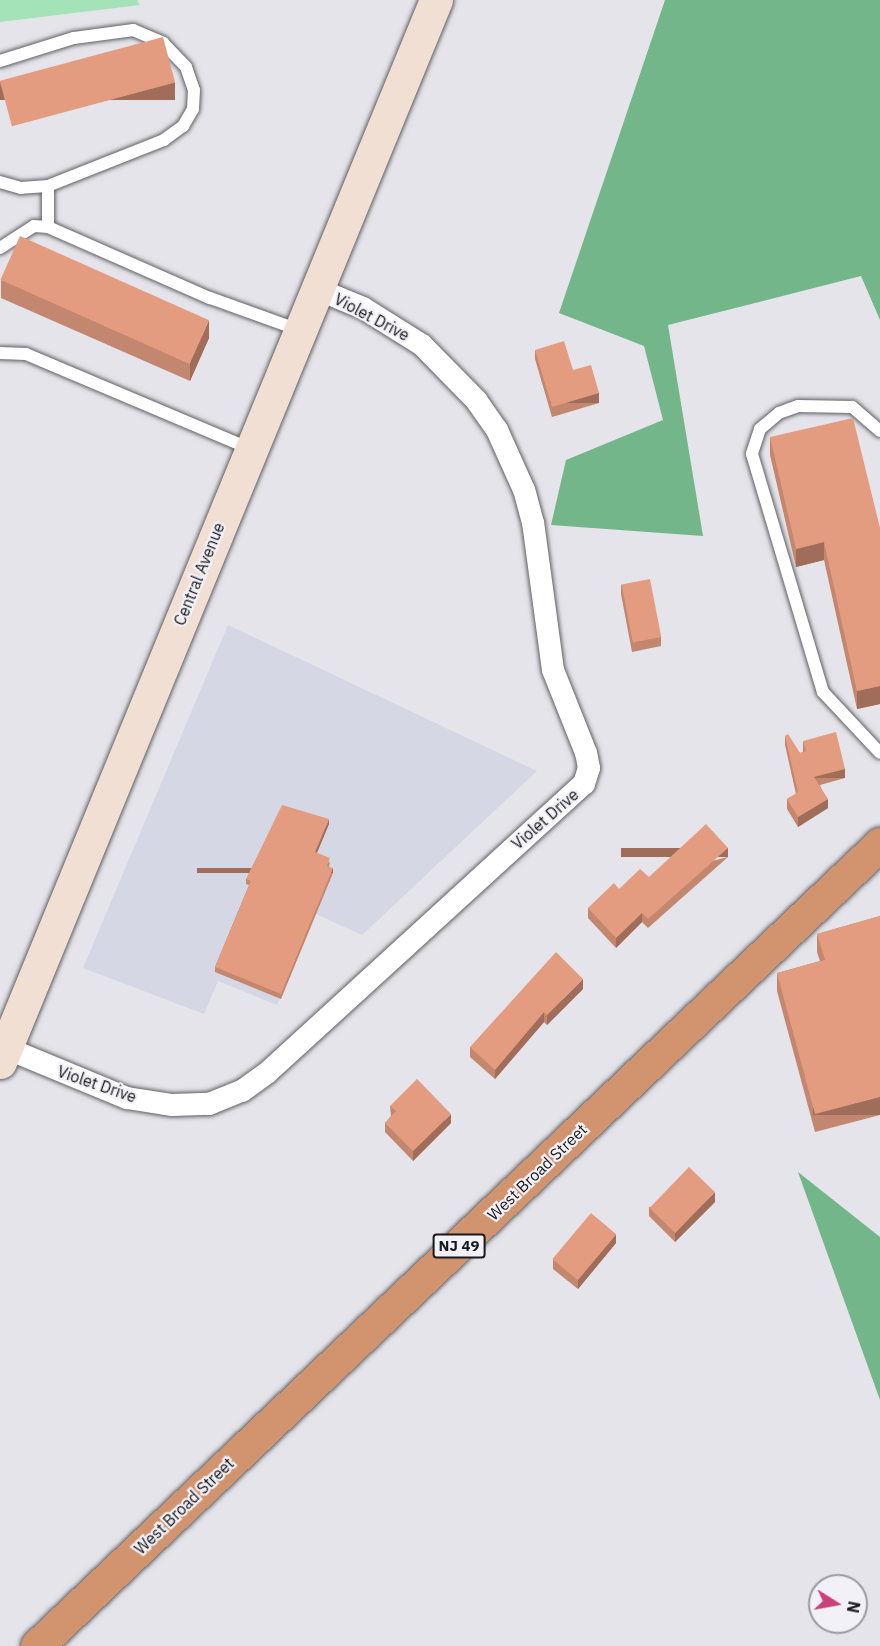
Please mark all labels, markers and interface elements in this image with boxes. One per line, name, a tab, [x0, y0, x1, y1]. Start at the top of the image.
street label: Violet Drive	[331, 289, 413, 345]
street label: Central Avenue	[170, 520, 228, 628]
street label: Violet Drive	[508, 785, 582, 853]
street label: Violet Drive	[55, 1062, 139, 1106]
street label: West Broad Street	[483, 1120, 591, 1224]
road number: NJ 49	[432, 1234, 486, 1258]
street label: West Broad Street	[130, 1454, 238, 1558]
north arrow	[808, 1574, 868, 1634]
text: N	[843, 1599, 865, 1615]

